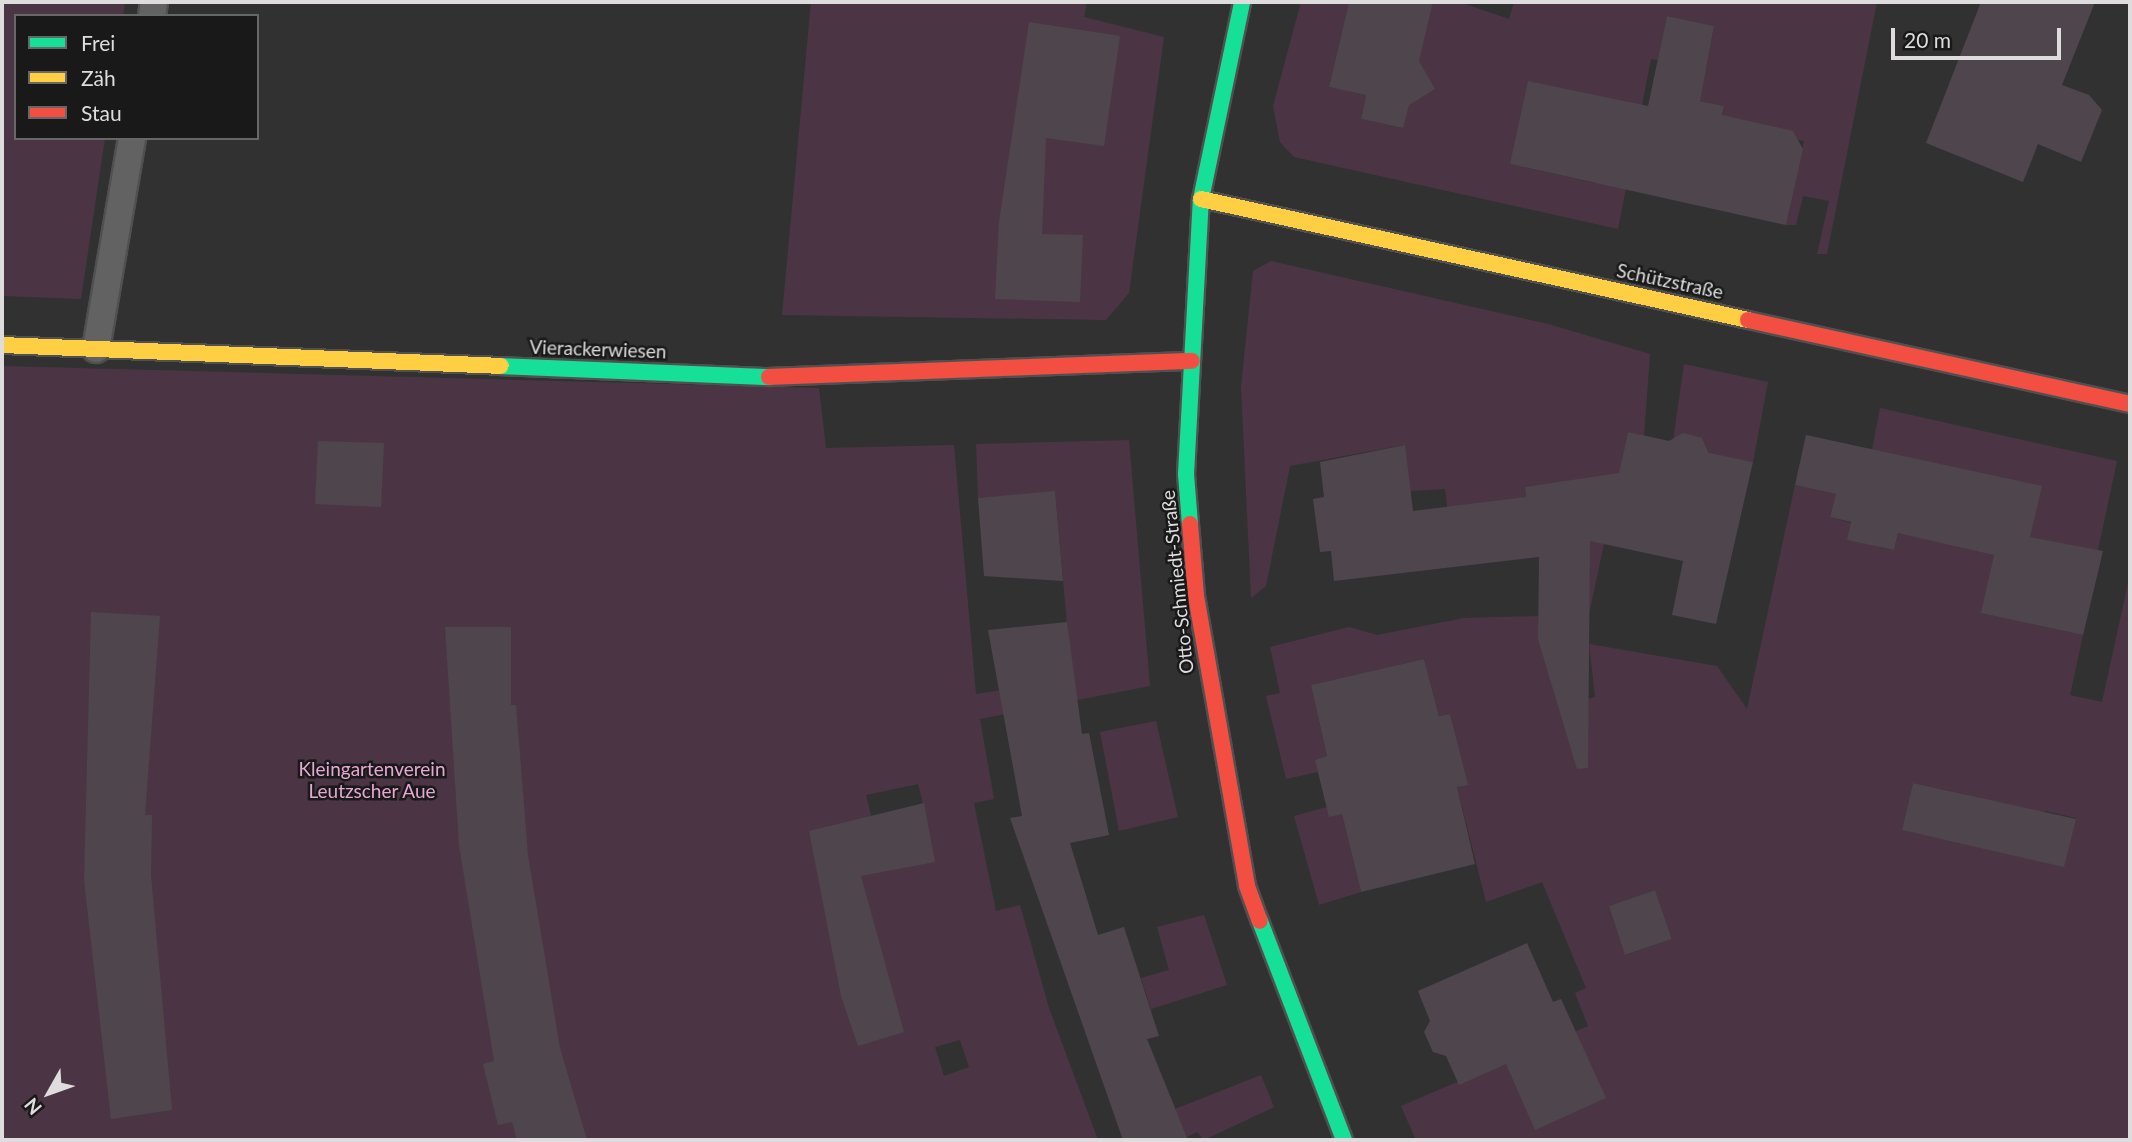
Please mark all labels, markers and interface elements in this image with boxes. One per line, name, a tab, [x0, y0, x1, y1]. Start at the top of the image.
legend	[14, 14, 259, 140]
scale bar	[1894, 14, 2064, 58]
text: 20 m	[1904, 27, 1951, 52]
text: Frei	[81, 30, 115, 55]
text: Zäh	[81, 65, 116, 90]
text: Stau	[81, 100, 122, 125]
street label: Schützstraße	[1615, 259, 1725, 303]
street label: Vierackerwiesen	[529, 335, 667, 363]
street label: Otto-Schmiedt-Straße	[1156, 489, 1198, 675]
park label: Kleingartenverein Leutzscher Aue	[299, 758, 445, 802]
north arrow	[14, 1058, 84, 1128]
text: N	[19, 1094, 46, 1120]

